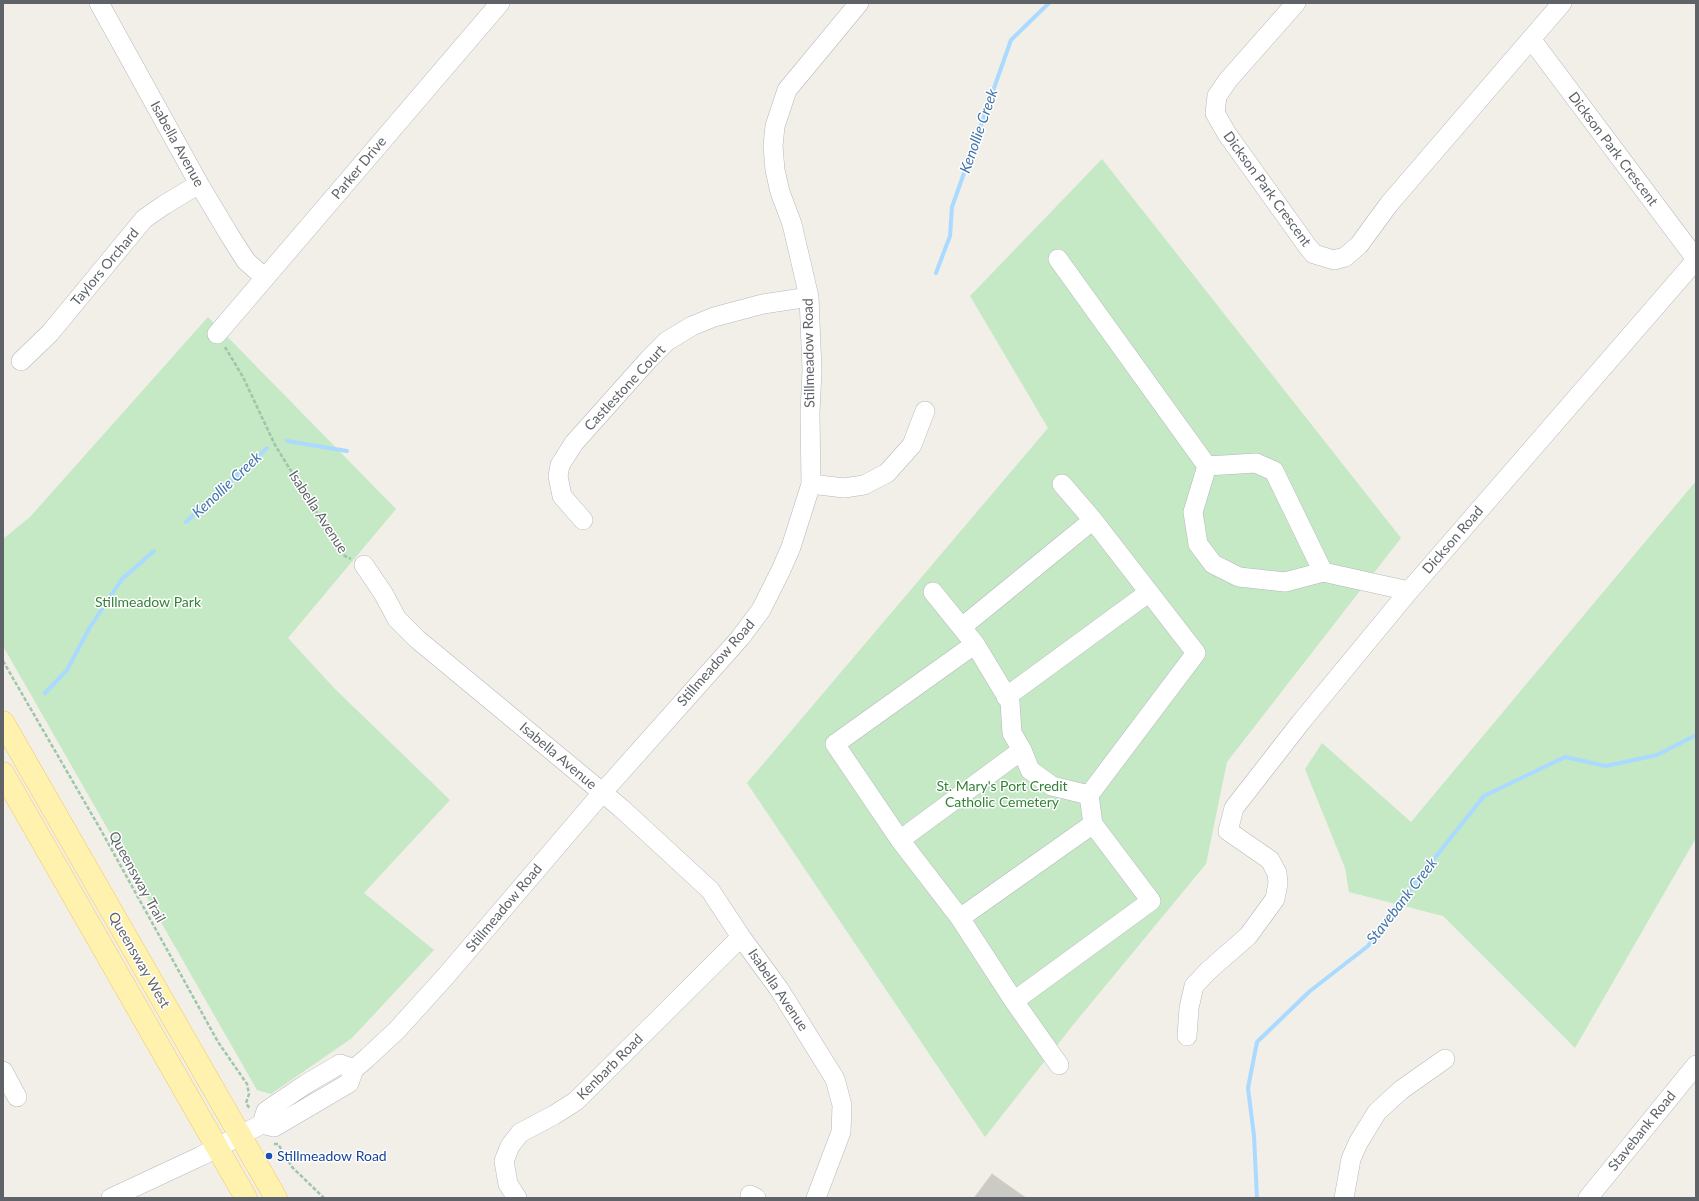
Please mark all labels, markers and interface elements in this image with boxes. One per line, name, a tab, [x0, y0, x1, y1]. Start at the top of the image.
water label: Kenollie Creek	[956, 86, 1002, 176]
street label: Dickson Park Crescent	[1565, 89, 1661, 209]
street label: Isabella Avenue	[147, 98, 207, 190]
street label: Dickson Park Crescent	[1220, 128, 1314, 250]
street label: Parker Drive	[328, 133, 390, 203]
street label: Taylors Orchard	[68, 225, 142, 309]
street label: Stillmeadow Road	[800, 298, 818, 408]
street label: Castlestone Court	[581, 342, 669, 434]
water label: Kenollie Creek	[189, 448, 265, 522]
street label: Isabella Avenue	[285, 467, 351, 557]
street label: Dickson Road	[1419, 503, 1487, 577]
park label: Stillmeadow Park	[95, 594, 201, 610]
street label: Stillmeadow Road	[674, 616, 758, 710]
street label: Isabella Avenue	[516, 719, 600, 793]
park label: St. Mary's Port Credit Catholic Cemetery	[936, 778, 1068, 810]
street label: Queensway Trail	[105, 829, 169, 925]
water label: Stavebank Creek	[1363, 854, 1441, 948]
street label: Stillmeadow Road	[462, 861, 546, 955]
street label: Queensway West	[105, 909, 173, 1011]
street label: Isabella Avenue	[744, 946, 812, 1034]
street label: Kenbarb Road	[574, 1031, 646, 1103]
street label: Stavebank Road	[1605, 1088, 1679, 1174]
place label: Stillmeadow Road	[277, 1148, 387, 1164]
marker: Stillmeadow Road	[264, 1151, 274, 1161]

